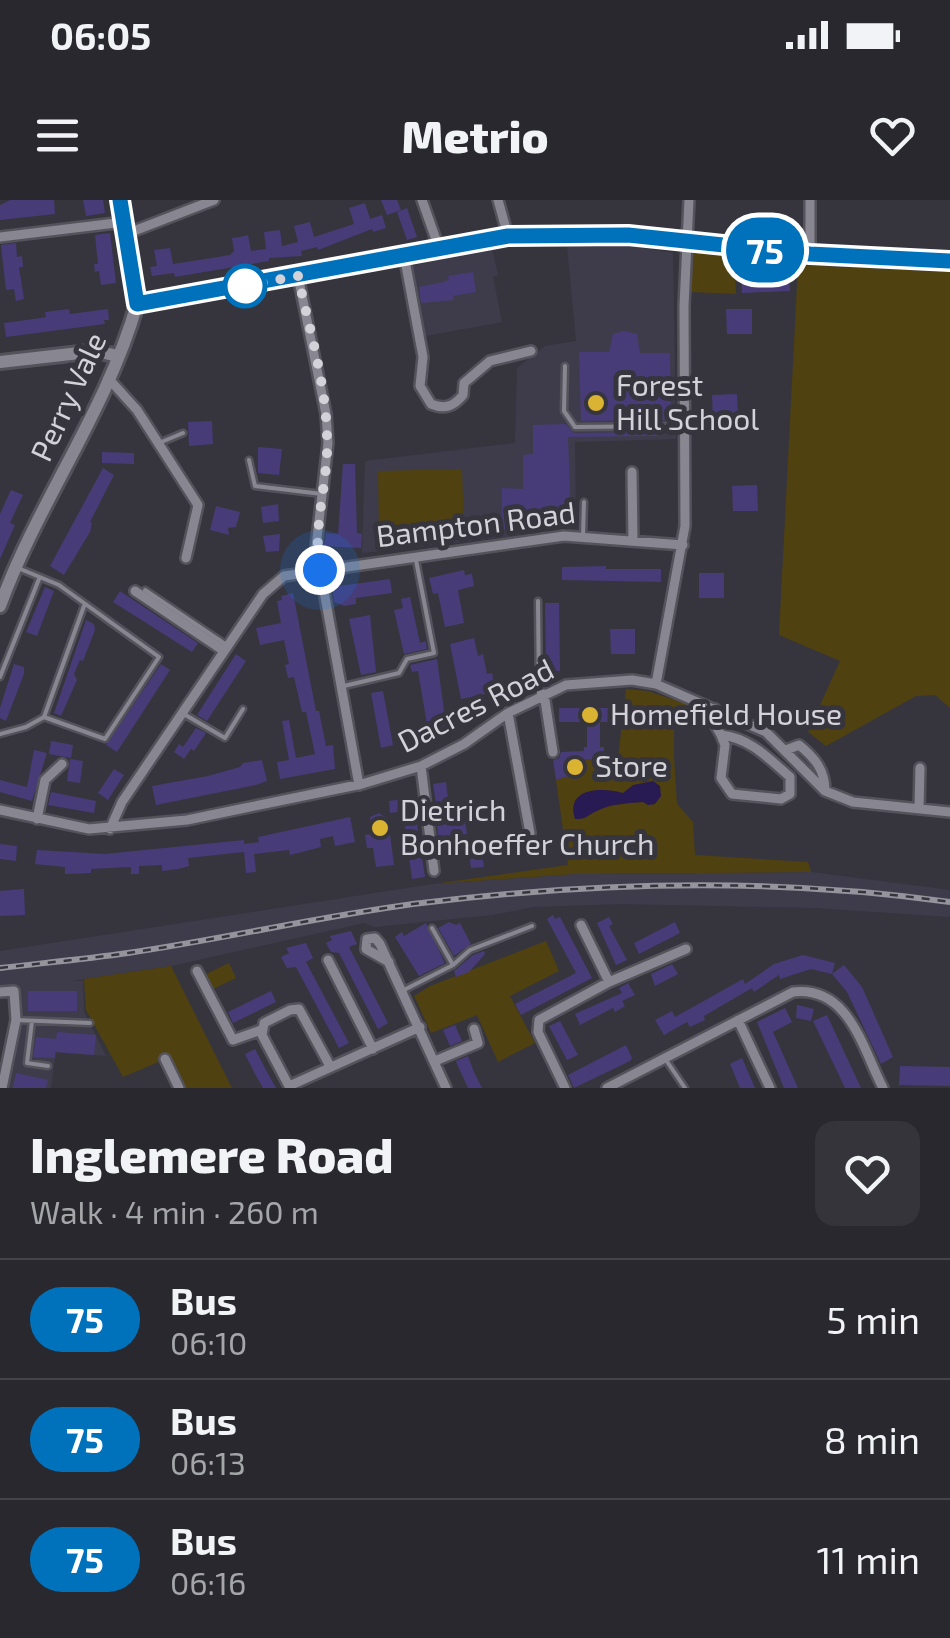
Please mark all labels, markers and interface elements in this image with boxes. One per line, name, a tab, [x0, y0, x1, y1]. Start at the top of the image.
text: 06:05	[50, 12, 151, 58]
icon: menu	[30, 108, 85, 163]
text: Metrio	[401, 108, 549, 162]
icon: heart	[865, 108, 920, 163]
line badge: 75	[720, 218, 810, 282]
text: 75	[746, 229, 784, 271]
unlabelled marker	[224, 265, 266, 307]
street label: Perry Vale	[22, 326, 113, 466]
place label: Forest Hill School	[616, 366, 759, 436]
marker: Forest Hill School	[585, 392, 607, 414]
street label: Bampton Road	[374, 493, 577, 553]
your location	[295, 545, 345, 595]
street label: Dacres Road	[391, 650, 559, 759]
place label: Homefield House	[610, 695, 842, 731]
marker: Homefield House	[579, 704, 601, 726]
place label: Store	[595, 747, 668, 783]
marker: Store	[564, 756, 586, 778]
place label: Dietrich Bonhoeffer Church	[400, 791, 654, 861]
marker: Dietrich Bonhoeffer Church	[369, 817, 391, 839]
button: heart	[815, 1121, 920, 1226]
text: Inglemere Road	[30, 1125, 393, 1183]
text: Walk · 4 min · 260 m	[30, 1192, 319, 1230]
text: Bus	[170, 1277, 237, 1323]
text: 5 min	[826, 1296, 920, 1342]
text: 75	[66, 1298, 104, 1340]
text: 06:10	[170, 1323, 247, 1361]
text: Bus	[170, 1397, 237, 1443]
text: 8 min	[824, 1416, 920, 1462]
text: 75	[66, 1418, 104, 1460]
text: 06:13	[170, 1443, 246, 1481]
text: Bus	[170, 1517, 237, 1563]
text: 11 min	[816, 1536, 920, 1582]
text: 75	[66, 1538, 104, 1580]
text: 06:16	[170, 1563, 246, 1601]

